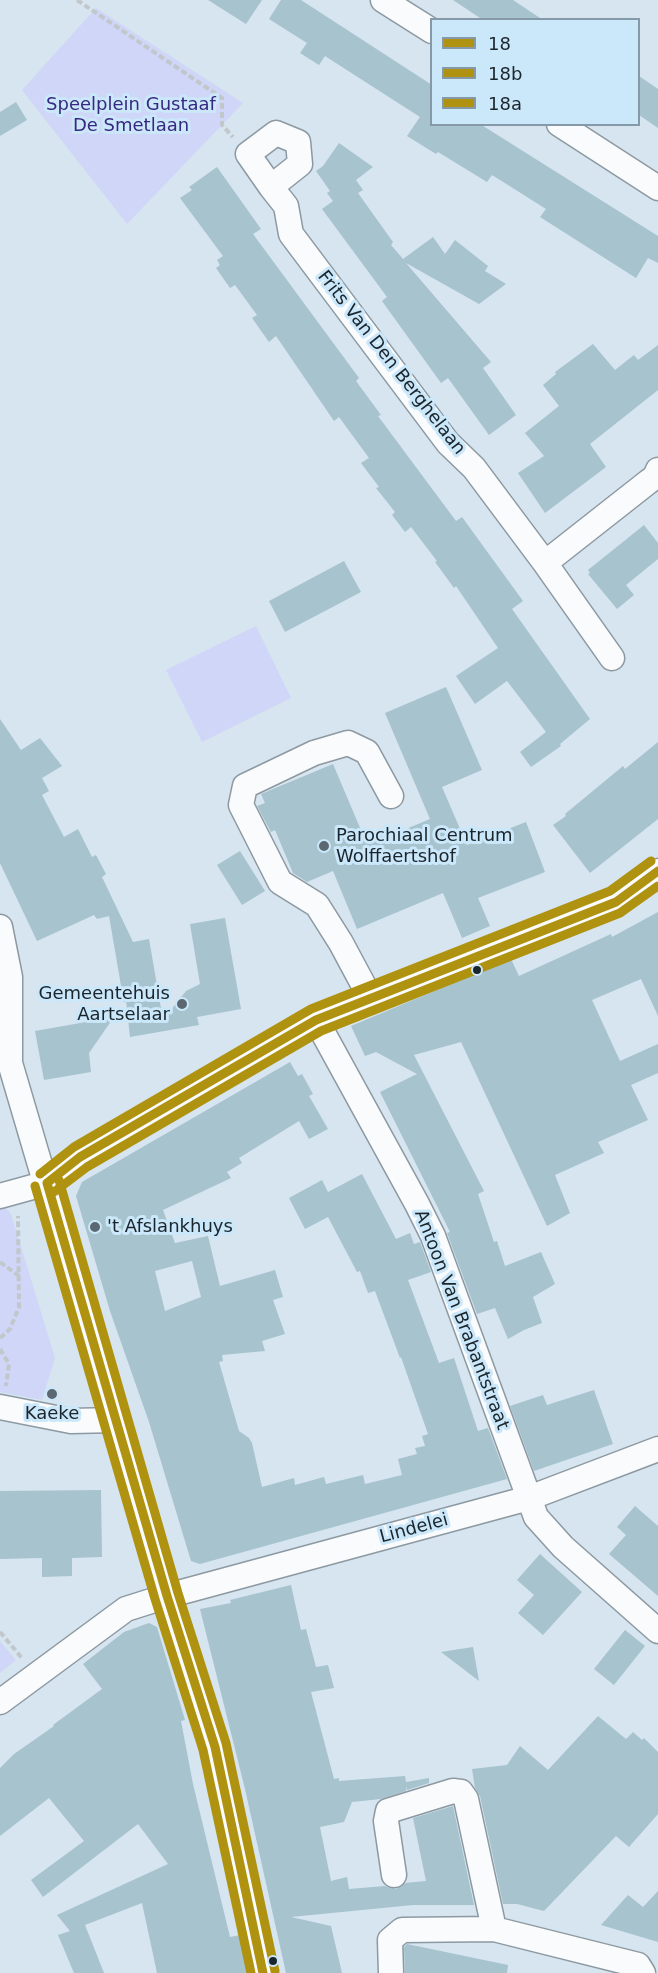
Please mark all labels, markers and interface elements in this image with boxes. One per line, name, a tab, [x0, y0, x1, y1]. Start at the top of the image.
legend	[430, 18, 640, 126]
text: 18	[488, 33, 511, 54]
text: 18b	[488, 63, 522, 84]
text: 18a	[488, 93, 522, 114]
park label: Speelplein Gustaaf De Smetlaan	[46, 94, 216, 136]
street label: Frits Van Den Berghelaan	[312, 267, 470, 459]
place label: Parochiaal Centrum Wolffaertshof	[336, 825, 513, 868]
marker: Parochiaal Centrum Wolffaertshof	[317, 839, 331, 853]
unlabelled marker	[471, 964, 483, 976]
place label: Gemeentehuis Aartselaar	[39, 983, 170, 1026]
marker: Gemeentehuis Aartselaar	[175, 997, 189, 1011]
street label: Antoon Van Brabantstraat	[409, 1207, 513, 1433]
place label: 't Afslankhuys	[107, 1216, 233, 1238]
marker: 't Afslankhuys	[88, 1220, 102, 1234]
marker: Kaeke	[45, 1387, 59, 1401]
place label: Kaeke	[25, 1403, 79, 1425]
street label: Lindelei	[377, 1510, 451, 1548]
unlabelled marker	[267, 1955, 279, 1967]

